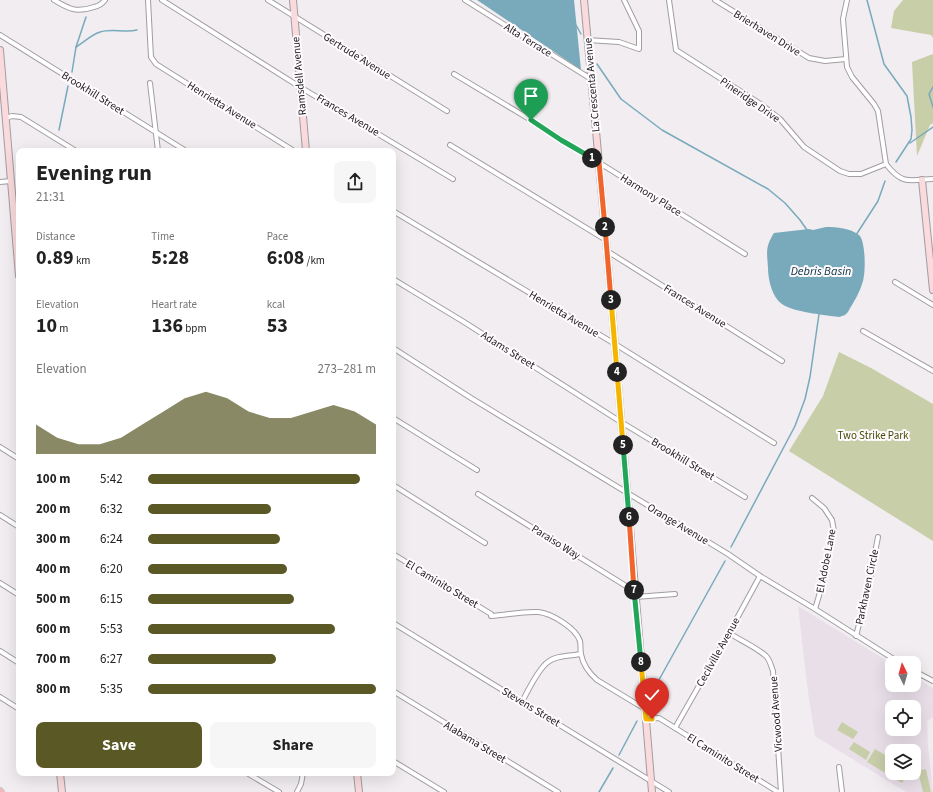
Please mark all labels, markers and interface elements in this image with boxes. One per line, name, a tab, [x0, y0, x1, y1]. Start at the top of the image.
street label: Brierhaven Drive	[731, 6, 804, 60]
street label: Alta Terrace	[501, 19, 555, 61]
street label: Gertrude Avenue	[320, 29, 394, 83]
street label: Ramsdell Avenue	[288, 36, 310, 116]
street label: La Crescenta Avenue	[580, 37, 604, 133]
street label: Brookhill Street	[59, 68, 128, 118]
street label: Pineridge Drive	[717, 74, 783, 127]
street label: Henrietta Avenue	[184, 78, 260, 133]
pin	[514, 79, 548, 120]
icon: arrive	[520, 85, 542, 107]
street label: Frances Avenue	[314, 90, 383, 140]
pin: 1	[582, 148, 602, 168]
text: 1	[589, 150, 595, 165]
text: Evening run	[36, 157, 152, 189]
button: share	[334, 161, 376, 203]
street label: Harmony Place	[617, 170, 685, 220]
text: 21:31	[36, 188, 65, 206]
pin: 2	[595, 217, 615, 237]
text: 2	[602, 219, 608, 234]
text: Distance	[36, 229, 75, 244]
text: Time	[151, 229, 175, 244]
text: Pace	[267, 229, 288, 244]
text: 0.89	[36, 244, 74, 272]
text: 5:28	[151, 244, 189, 272]
text: 6:08	[267, 244, 304, 272]
text: km	[74, 253, 90, 268]
text: /km	[304, 253, 325, 268]
water label: Debris Basin	[791, 263, 851, 280]
street label: Frances Avenue	[661, 281, 730, 332]
street label: Henrietta Avenue	[526, 287, 602, 341]
pin: 3	[601, 290, 621, 310]
text: 3	[608, 292, 614, 307]
text: Elevation	[36, 297, 79, 312]
text: Heart rate	[151, 297, 197, 312]
text: kcal	[267, 297, 285, 312]
text: 10	[36, 312, 57, 340]
text: 136	[151, 312, 183, 340]
text: 53	[267, 312, 288, 340]
text: m	[57, 321, 68, 336]
text: bpm	[183, 321, 207, 336]
street label: Adams Street	[478, 327, 538, 373]
text: Elevation	[36, 360, 87, 378]
text: 273–281 m	[318, 360, 376, 378]
pin: 4	[607, 362, 627, 382]
text: 4	[614, 364, 620, 379]
park label: Two Strike Park	[838, 428, 909, 443]
street label: Brookhill Street	[648, 434, 718, 484]
pin: 5	[613, 435, 633, 455]
text: 5	[620, 437, 626, 452]
text: 100 m	[36, 470, 70, 488]
text: 5:42	[100, 470, 123, 488]
text: 200 m	[36, 500, 70, 518]
text: 6:32	[100, 500, 123, 518]
street label: Orange Avenue	[644, 500, 712, 549]
pin: 6	[619, 507, 639, 527]
text: 6	[626, 509, 632, 524]
street label: Paraiso Way	[529, 521, 583, 563]
street label: El Adobe Lane	[812, 527, 840, 594]
text: 300 m	[36, 530, 70, 548]
text: 6:24	[100, 530, 123, 548]
street label: Parkhaven Circle	[852, 547, 882, 626]
street label: El Caminito Street	[403, 556, 481, 612]
text: 400 m	[36, 560, 70, 578]
text: 6:20	[100, 560, 123, 578]
pin: 7	[624, 580, 644, 600]
text: 7	[631, 582, 637, 597]
text: 500 m	[36, 590, 70, 608]
text: 6:15	[100, 590, 123, 608]
street label: Cecilville Avenue	[693, 614, 744, 689]
text: 600 m	[36, 620, 70, 638]
text: 5:53	[100, 620, 123, 638]
text: 700 m	[36, 650, 70, 668]
text: 6:27	[100, 650, 123, 668]
pin: 8	[631, 652, 651, 672]
text: 8	[638, 654, 644, 669]
north arrow	[885, 656, 921, 692]
map controls	[885, 656, 921, 780]
street label: Vicwood Avenue	[766, 675, 786, 752]
pin	[635, 678, 669, 719]
text: 800 m	[36, 680, 70, 698]
text: 5:35	[100, 680, 123, 698]
street label: Stevens Street	[499, 684, 563, 730]
icon: check	[641, 684, 663, 706]
button: locate	[885, 700, 921, 736]
street label: Alabama Street	[441, 717, 509, 767]
button: Save	[36, 722, 202, 768]
button: Share	[210, 722, 376, 768]
street label: El Caminito Street	[684, 730, 762, 786]
button: layers	[885, 744, 921, 780]

